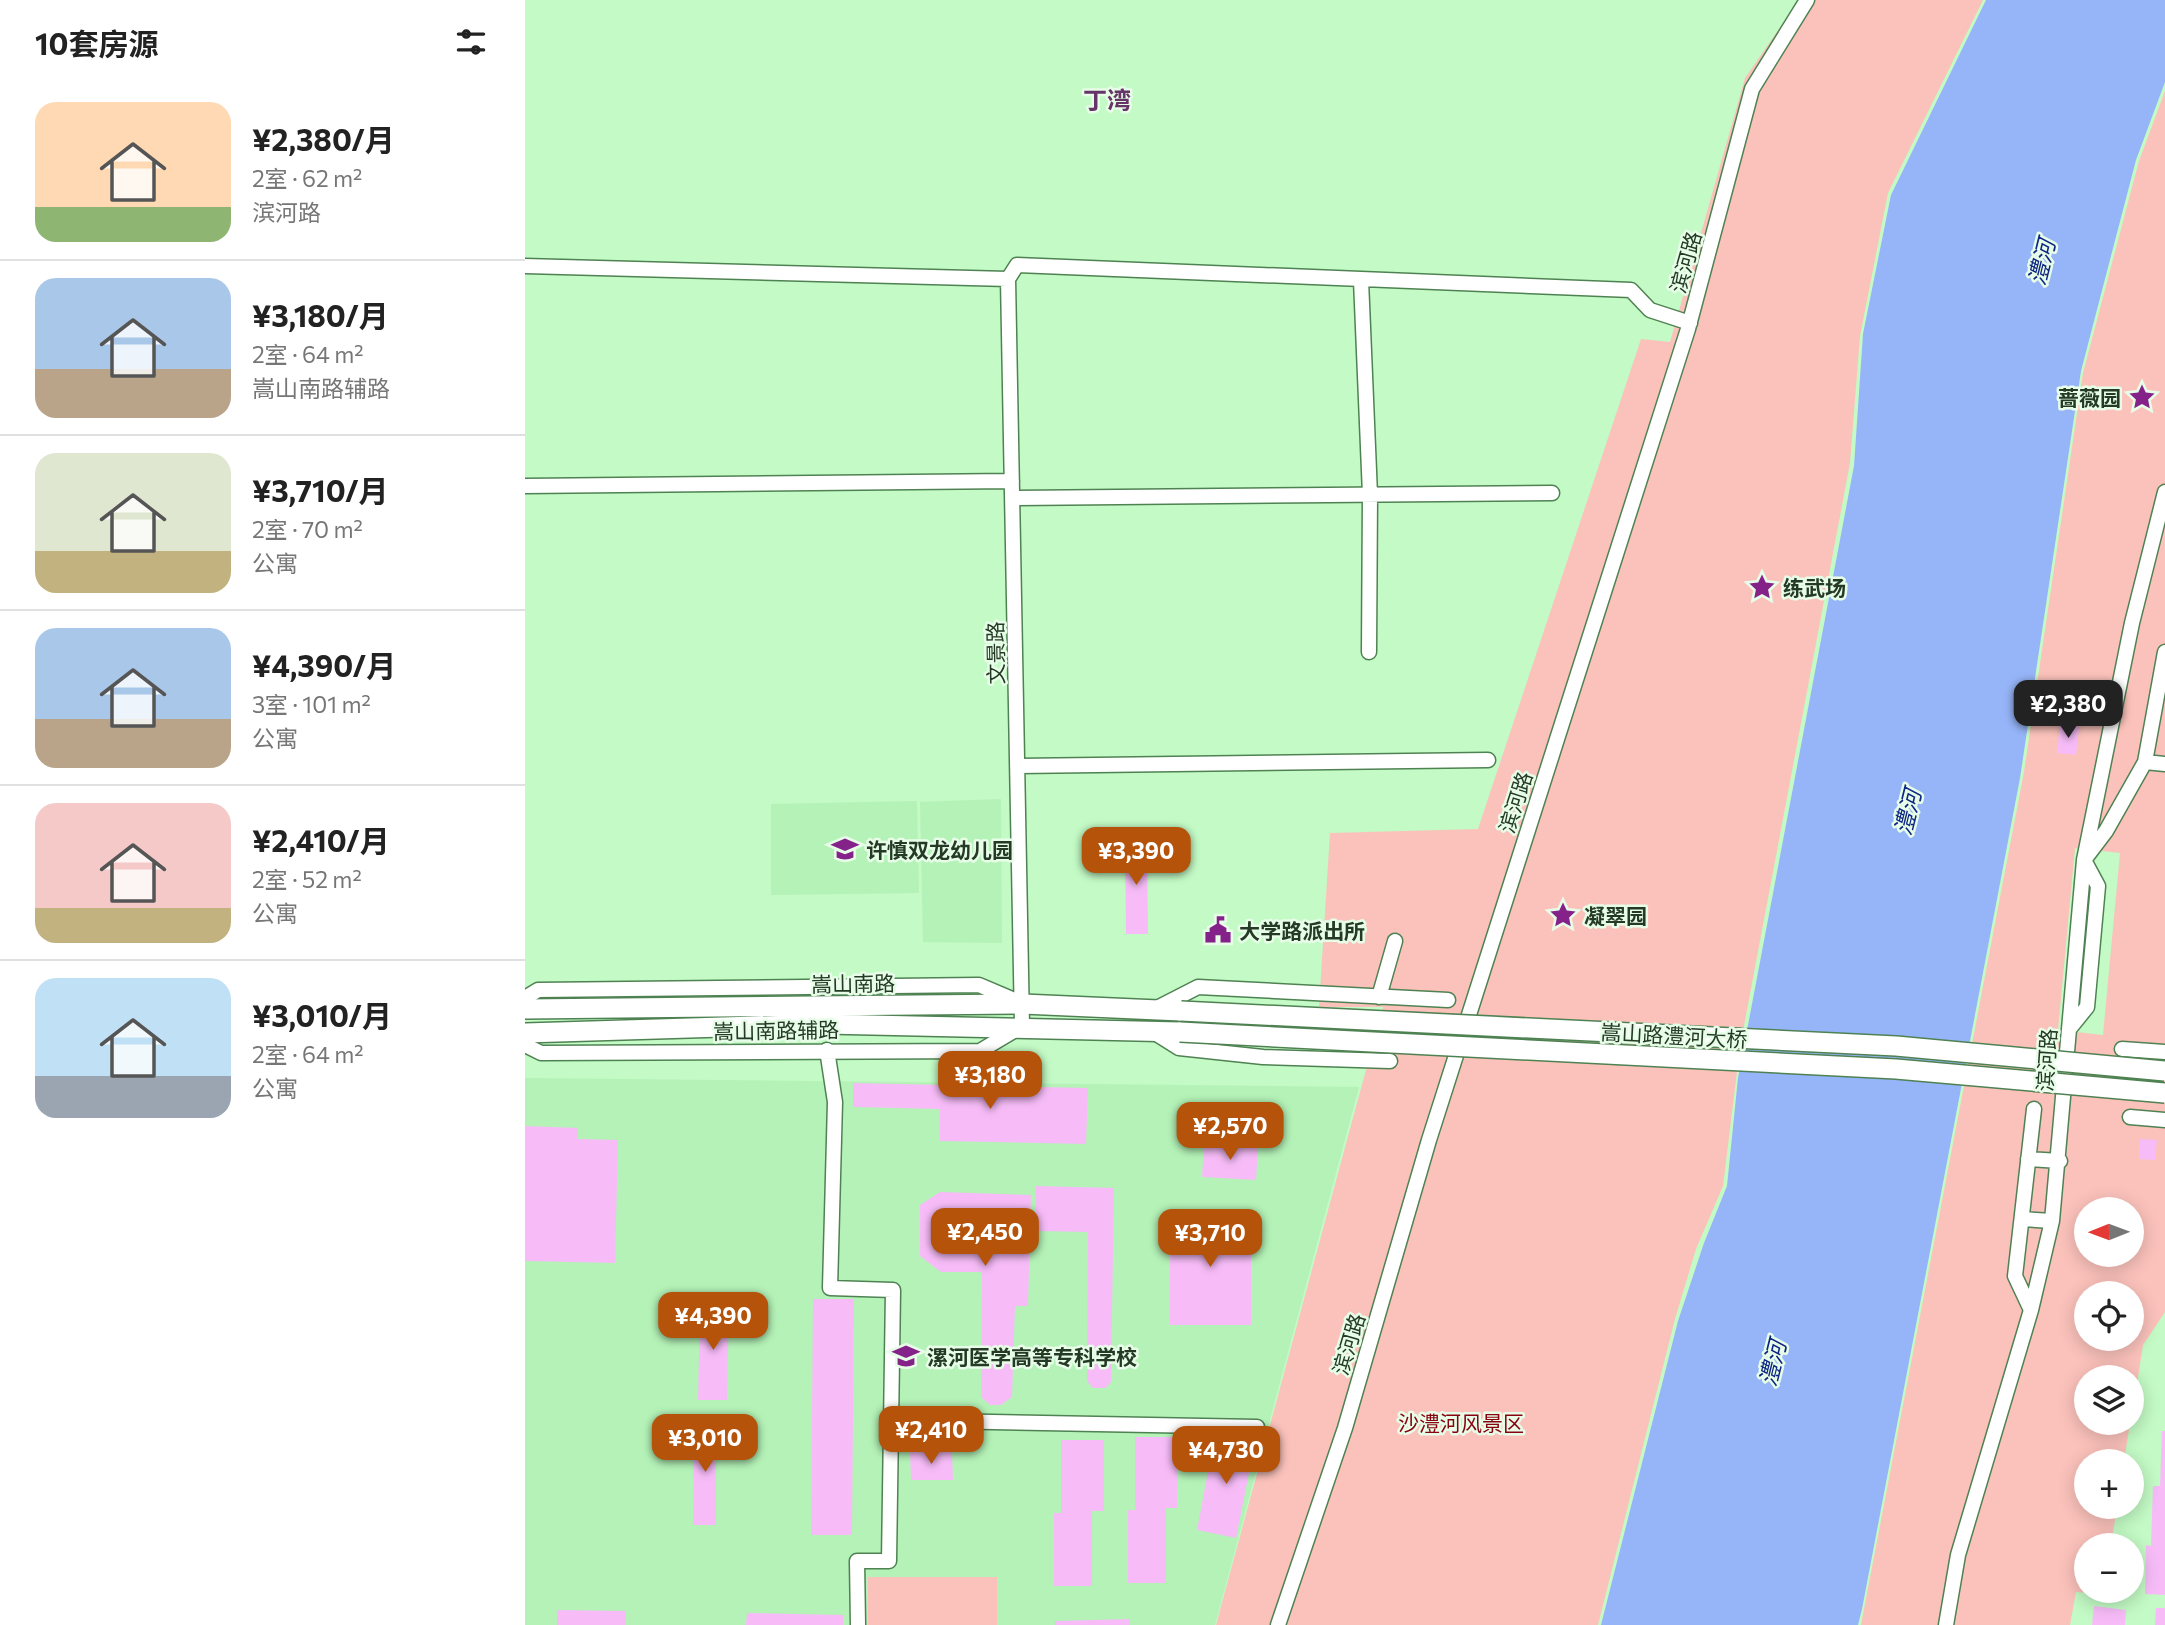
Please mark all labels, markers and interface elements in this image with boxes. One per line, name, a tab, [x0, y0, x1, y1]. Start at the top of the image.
icon: filters	[452, 23, 490, 61]
text: 10套房源	[35, 24, 159, 61]
district label: 丁湾	[1083, 85, 1131, 114]
text: ¥2,380/月	[252, 120, 395, 157]
icon: home	[91, 130, 175, 214]
text: 2室 · 62 m²	[252, 164, 362, 192]
text: 滨河路	[252, 198, 321, 226]
street label: 滨河路	[1664, 228, 1706, 296]
water label: 澧河	[2022, 232, 2061, 288]
text: ¥3,180/月	[252, 296, 389, 333]
icon: home	[91, 306, 175, 390]
text: 2室 · 64 m²	[252, 340, 363, 368]
text: 嵩山南路辅路	[252, 374, 390, 402]
place icon: 蔷薇园	[2127, 382, 2157, 412]
place label: 蔷薇园	[2058, 385, 2121, 410]
text: ¥3,710/月	[252, 471, 389, 508]
icon: home	[91, 481, 175, 565]
text: 2室 · 70 m²	[252, 515, 363, 543]
text: 公寓	[252, 549, 298, 577]
place icon: 练武场	[1747, 572, 1777, 602]
place label: 练武场	[1783, 575, 1846, 600]
street label: 文景路	[982, 621, 1008, 685]
text: ¥4,390/月	[252, 646, 396, 683]
icon: home	[91, 656, 175, 740]
pin: ¥2,380	[2011, 680, 2125, 740]
text: ¥2,380	[2030, 689, 2106, 717]
text: 3室 · 101 m²	[252, 690, 371, 718]
text: 公寓	[252, 724, 298, 752]
street label: 滨河路	[1493, 768, 1537, 836]
water label: 澧河	[1888, 782, 1927, 838]
text: ¥2,410/月	[252, 821, 390, 858]
pin: ¥3,390	[1079, 828, 1193, 887]
icon: home	[91, 831, 175, 915]
school or university icon: 许慎双龙幼儿园	[830, 834, 860, 864]
text: ¥3,390	[1098, 836, 1174, 864]
place label: 许慎双龙幼儿园	[866, 837, 1013, 862]
text: 2室 · 52 m²	[252, 865, 362, 893]
text: 公寓	[252, 899, 298, 927]
place icon: 凝翠园	[1548, 900, 1578, 930]
place label: 凝翠园	[1584, 903, 1647, 928]
public building icon: 大学路派出所	[1203, 915, 1233, 945]
place label: 大学路派出所	[1239, 918, 1365, 943]
street label: 嵩山南路	[811, 970, 895, 996]
text: ¥3,010/月	[252, 996, 392, 1033]
icon: home	[91, 1006, 175, 1090]
street label: 嵩山南路辅路	[713, 1016, 839, 1044]
street label: 嵩山路澧河大桥	[1600, 1019, 1748, 1051]
street label: 滨河路	[2031, 1028, 2061, 1092]
text: 2室 · 64 m²	[252, 1040, 363, 1068]
pin: ¥3,180	[933, 1052, 1047, 1111]
text: ¥3,180	[954, 1060, 1026, 1088]
text: 公寓	[252, 1074, 298, 1102]
pin: ¥2,570	[1173, 1102, 1287, 1162]
text: ¥2,570	[1193, 1111, 1267, 1139]
north arrow	[2074, 1197, 2144, 1267]
map controls	[2074, 1197, 2144, 1603]
pin: ¥2,450	[928, 1208, 1042, 1268]
pin: ¥3,710	[1153, 1210, 1267, 1269]
text: ¥2,450	[947, 1217, 1023, 1245]
text: ¥3,710	[1174, 1218, 1246, 1246]
button: locate	[2074, 1281, 2144, 1351]
pin: ¥4,390	[656, 1292, 770, 1352]
text: ¥4,390	[674, 1301, 752, 1329]
street label: 滨河路	[1327, 1310, 1369, 1378]
water label: 澧河	[1753, 1333, 1792, 1389]
school or university icon: 漯河医学高等专科学校	[891, 1341, 921, 1371]
place label: 漯河医学高等专科学校	[927, 1344, 1137, 1369]
button: layers	[2074, 1365, 2144, 1435]
pin: ¥2,410	[874, 1406, 988, 1466]
park label: 沙澧河风景区	[1398, 1410, 1524, 1435]
pin: ¥3,010	[648, 1414, 762, 1474]
text: ¥2,410	[895, 1415, 967, 1443]
text: ¥3,010	[668, 1423, 742, 1451]
pin: ¥4,730	[1169, 1426, 1283, 1486]
text: ¥4,730	[1188, 1435, 1264, 1463]
button: +	[2074, 1449, 2144, 1519]
button: −	[2074, 1533, 2144, 1603]

